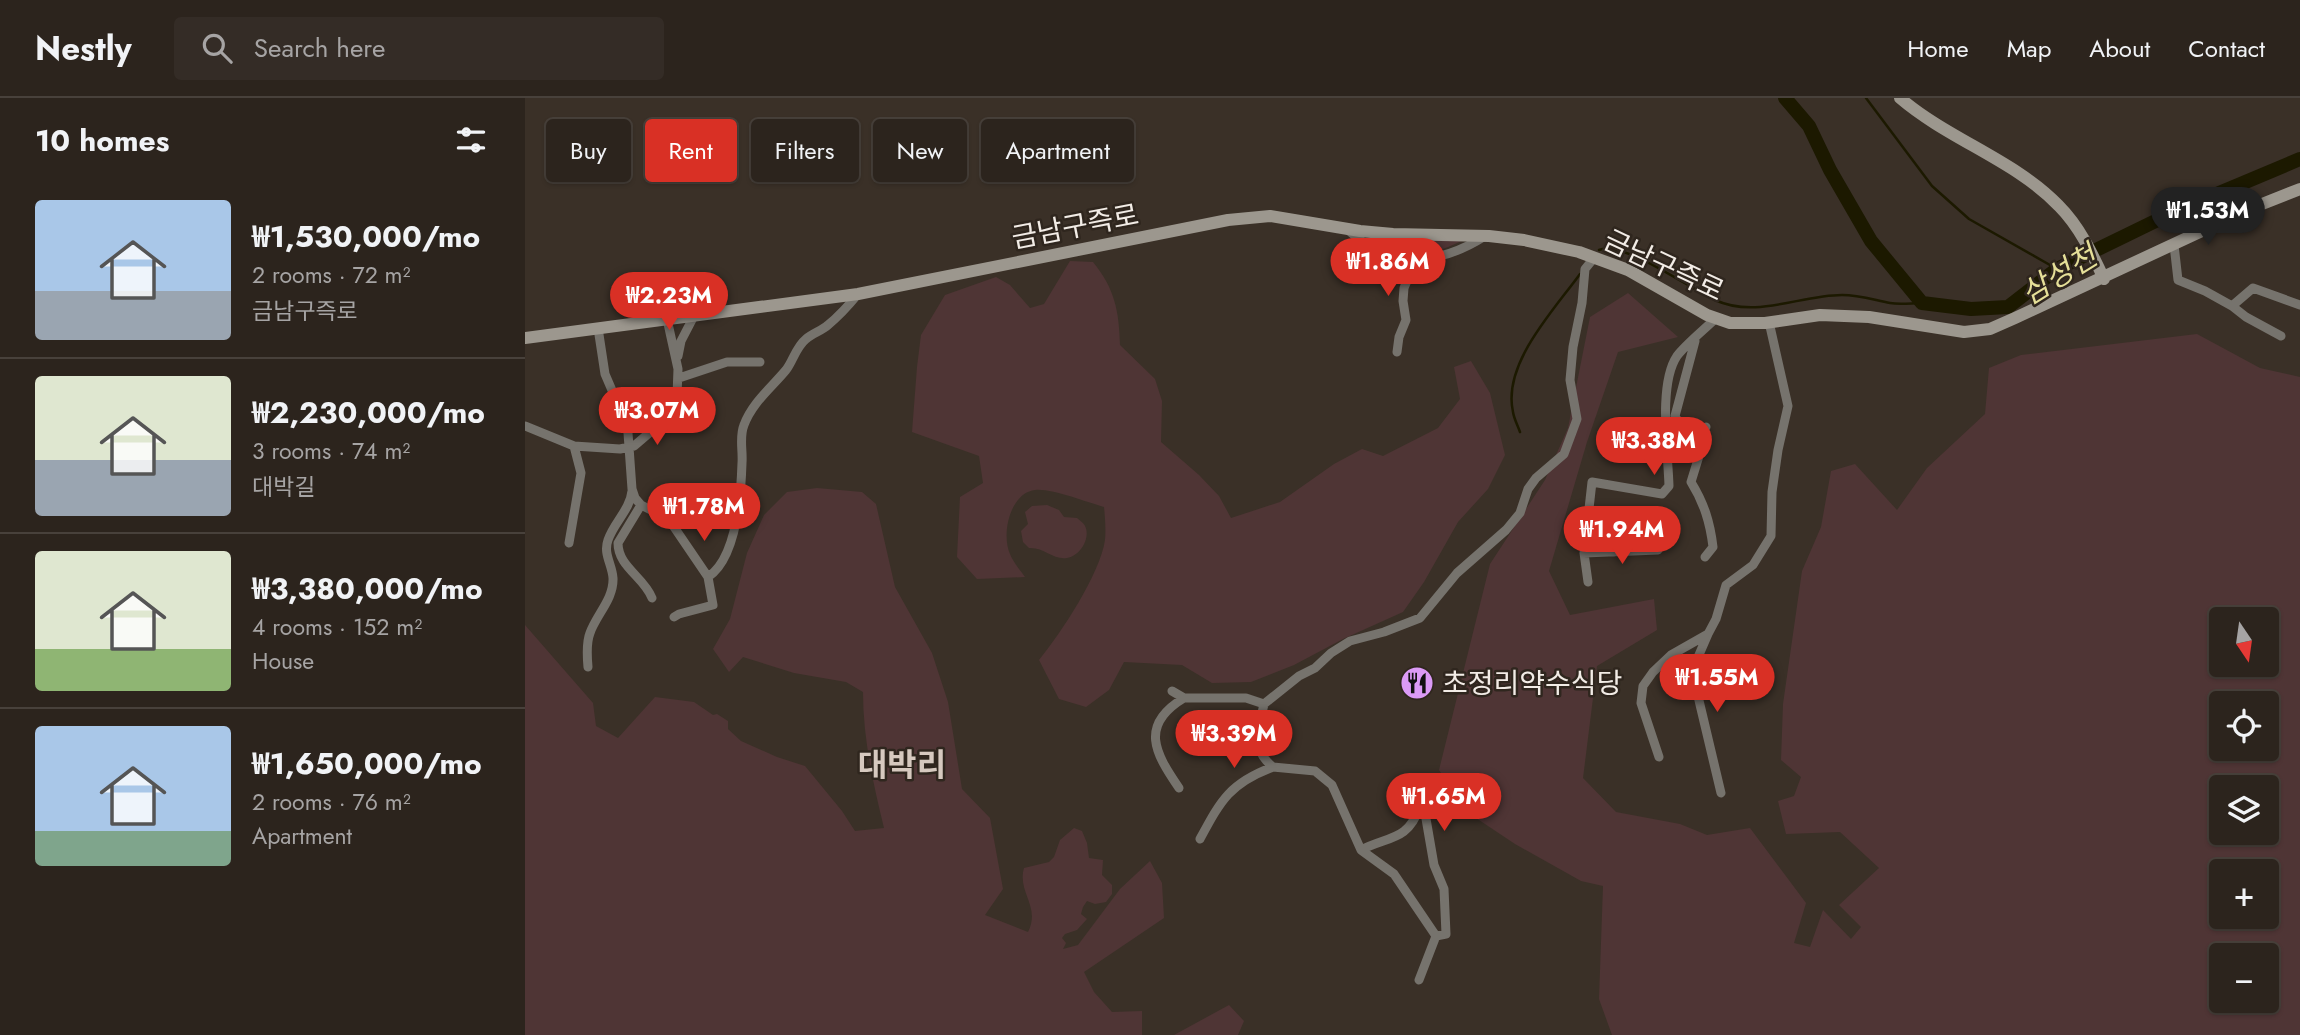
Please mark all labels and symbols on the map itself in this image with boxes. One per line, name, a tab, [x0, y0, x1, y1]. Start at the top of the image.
pin: ₩1.53M	[2151, 188, 2265, 247]
street label: 금남구즉로	[1008, 194, 1142, 259]
street label: 금남구즉로	[1597, 220, 1731, 311]
water label: 삼성천	[2012, 233, 2108, 315]
pin: ₩1.86M	[1331, 238, 1445, 298]
pin: ₩2.23M	[612, 272, 726, 332]
pin: ₩3.07M	[600, 388, 714, 447]
pin: ₩3.38M	[1597, 418, 1711, 477]
pin: ₩1.78M	[647, 484, 761, 543]
pin: ₩1.94M	[1565, 506, 1679, 566]
north arrow	[2209, 607, 2279, 677]
pin: ₩1.55M	[1660, 654, 1774, 714]
place label: 초정리약수식당	[1442, 663, 1622, 704]
restaurant icon: 초정리약수식당	[1398, 664, 1436, 702]
pin: ₩3.39M	[1177, 710, 1291, 770]
district label: 대박리	[858, 742, 946, 788]
pin: ₩1.65M	[1387, 774, 1501, 833]

